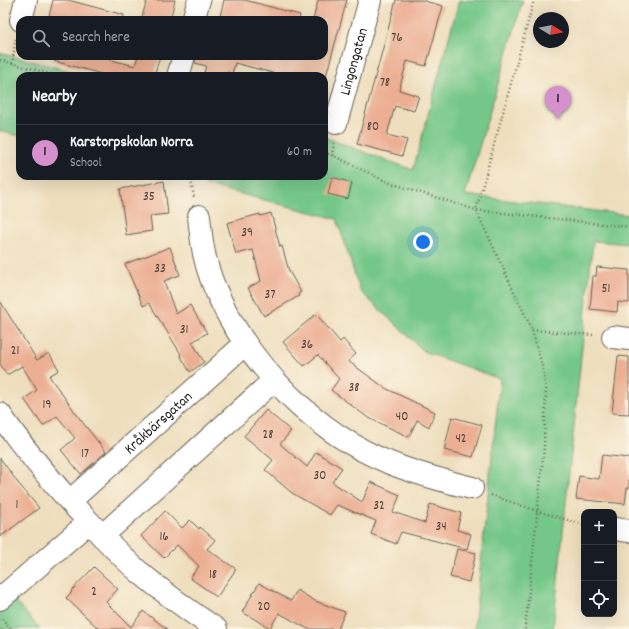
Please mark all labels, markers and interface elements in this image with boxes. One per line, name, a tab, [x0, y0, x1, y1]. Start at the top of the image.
north arrow	[533, 12, 569, 48]
search box	[16, 16, 328, 60]
street label: Lingongatan	[335, 26, 375, 98]
icon: search	[30, 27, 52, 49]
text: Search here	[62, 27, 130, 49]
house number: 76	[391, 29, 403, 48]
house number: 78	[380, 74, 390, 93]
text: Nearby	[32, 86, 76, 110]
pin: 1	[545, 86, 571, 119]
house number: 80	[367, 118, 379, 137]
text: Karstorpskolan Norra	[70, 132, 193, 154]
text: 1	[44, 143, 46, 162]
text: 60 m	[287, 143, 312, 162]
text: School	[70, 154, 102, 173]
house number: 35	[143, 188, 155, 207]
house number: 39	[241, 224, 253, 243]
your location	[413, 232, 433, 252]
house number: 33	[154, 260, 166, 279]
house number: 51	[602, 280, 610, 299]
house number: 37	[265, 286, 275, 305]
house number: 31	[180, 321, 188, 340]
house number: 36	[301, 336, 313, 355]
house number: 21	[11, 342, 19, 361]
house number: 38	[349, 379, 360, 398]
street label: Kråkbärsgatan	[120, 387, 198, 460]
house number: 19	[43, 396, 51, 415]
house number: 40	[396, 408, 408, 427]
house number: 28	[263, 426, 273, 445]
house number: 42	[455, 430, 467, 449]
house number: 17	[81, 445, 89, 464]
house number: 30	[314, 467, 326, 486]
house number: 1	[16, 496, 18, 515]
house number: 32	[373, 497, 385, 516]
map controls	[581, 509, 617, 617]
button: +	[581, 509, 617, 545]
house number: 34	[435, 518, 447, 537]
house number: 16	[159, 528, 169, 547]
button: −	[581, 545, 617, 581]
house number: 18	[209, 566, 217, 585]
button: locate	[581, 581, 617, 617]
house number: 2	[91, 583, 97, 602]
house number: 20	[258, 598, 270, 617]

